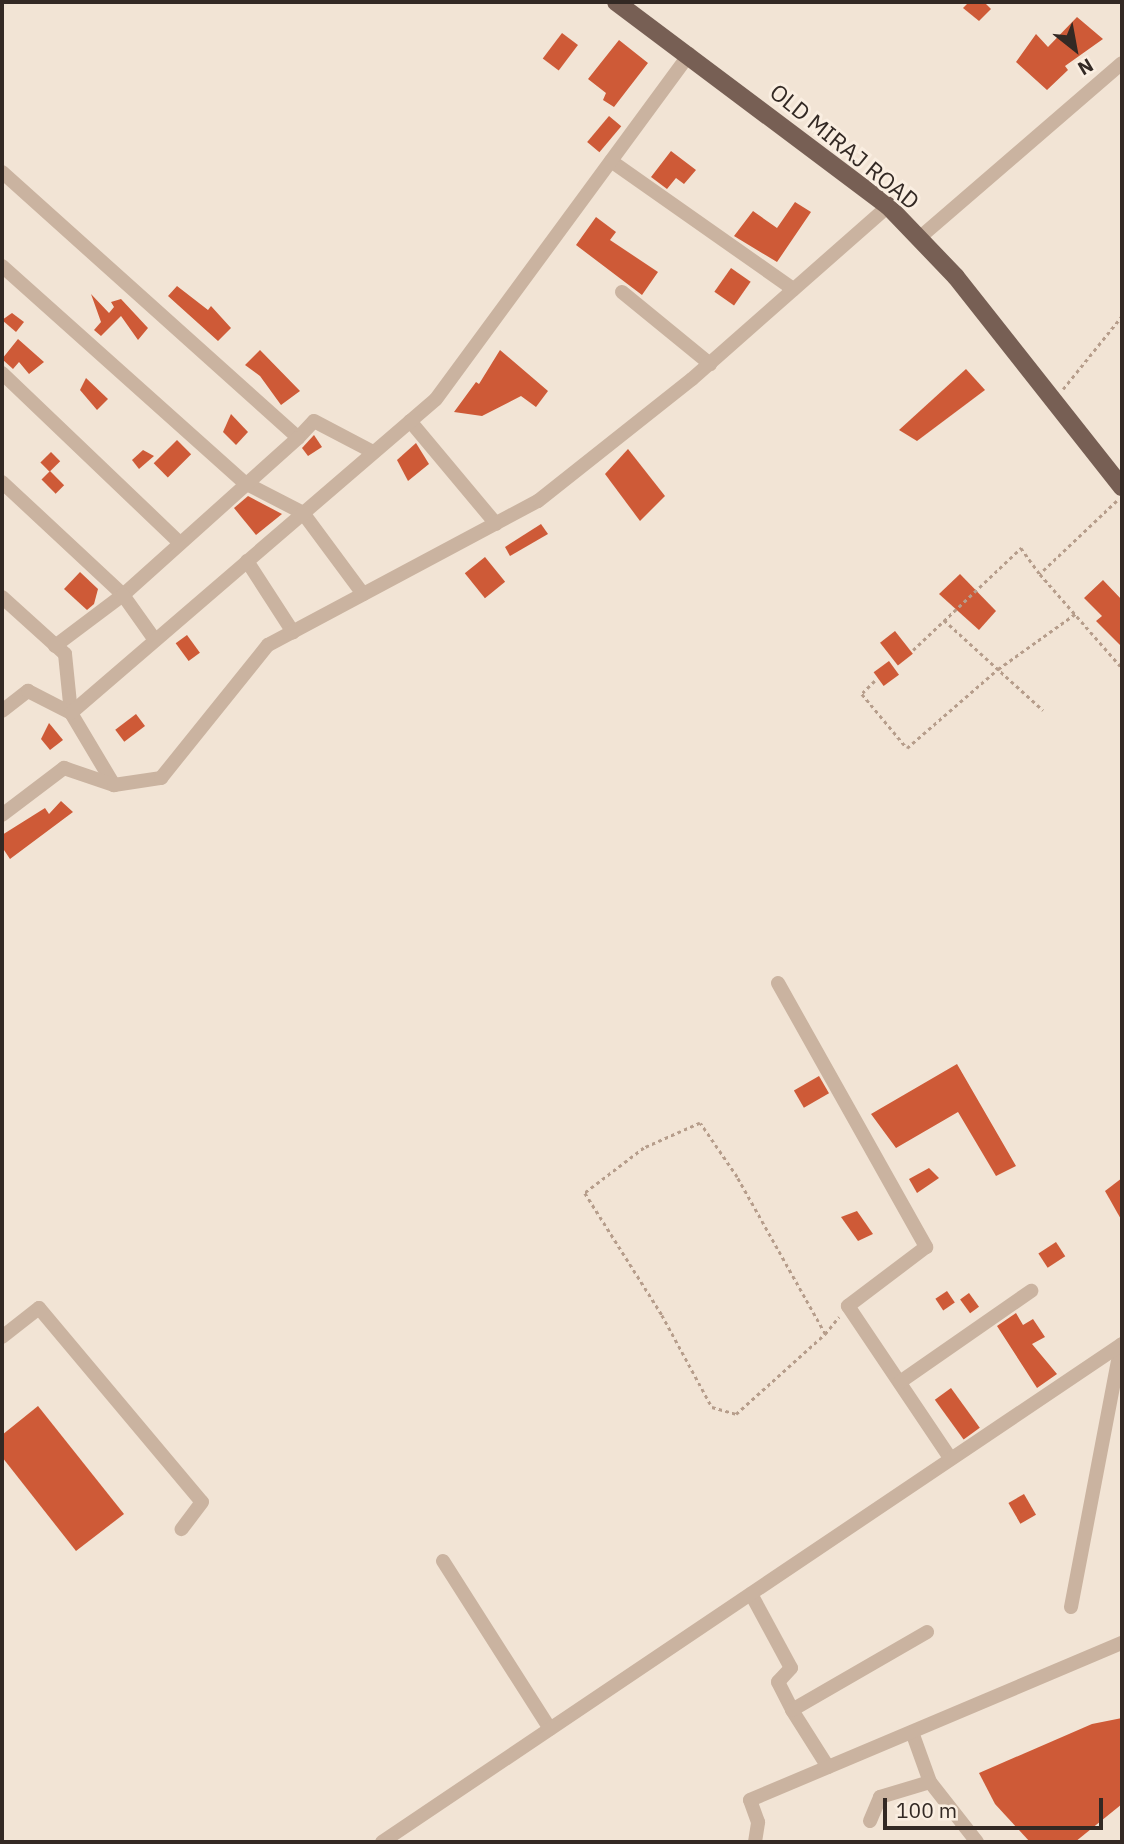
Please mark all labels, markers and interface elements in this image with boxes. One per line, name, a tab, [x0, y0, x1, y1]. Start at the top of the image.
north arrow	[1040, 14, 1110, 84]
text: N	[1074, 53, 1098, 81]
street label: OLD MIRAJ ROAD	[765, 77, 925, 215]
scale bar	[886, 1784, 1106, 1828]
text: 100 m	[896, 1796, 957, 1824]

